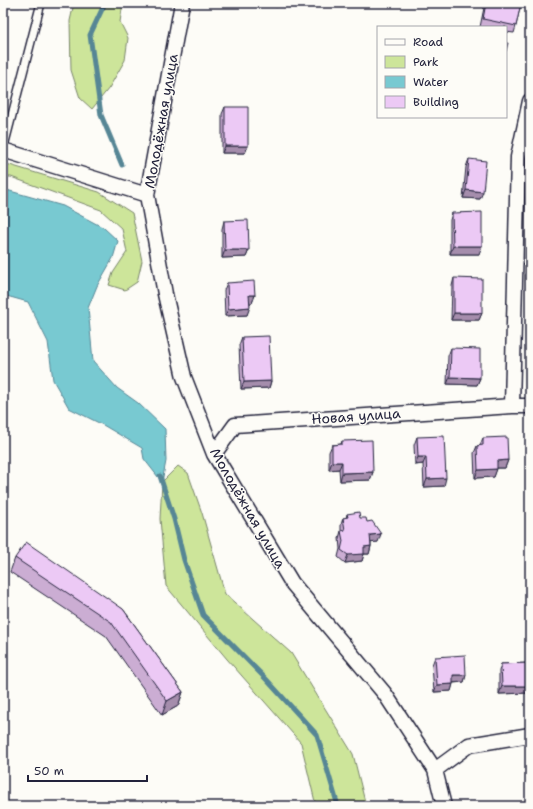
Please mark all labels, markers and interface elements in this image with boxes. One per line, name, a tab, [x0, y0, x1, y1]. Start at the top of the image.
legend	[377, 26, 507, 118]
text: Road	[413, 34, 444, 50]
street label: Молодёжная улица	[140, 52, 182, 190]
text: Park	[413, 54, 439, 70]
text: Water	[413, 74, 449, 90]
text: Building	[413, 94, 459, 110]
street label: Новая улица	[311, 404, 402, 428]
street label: Молодёжная улица	[206, 444, 290, 572]
scale bar	[28, 757, 147, 783]
text: 50 m	[34, 763, 64, 779]

